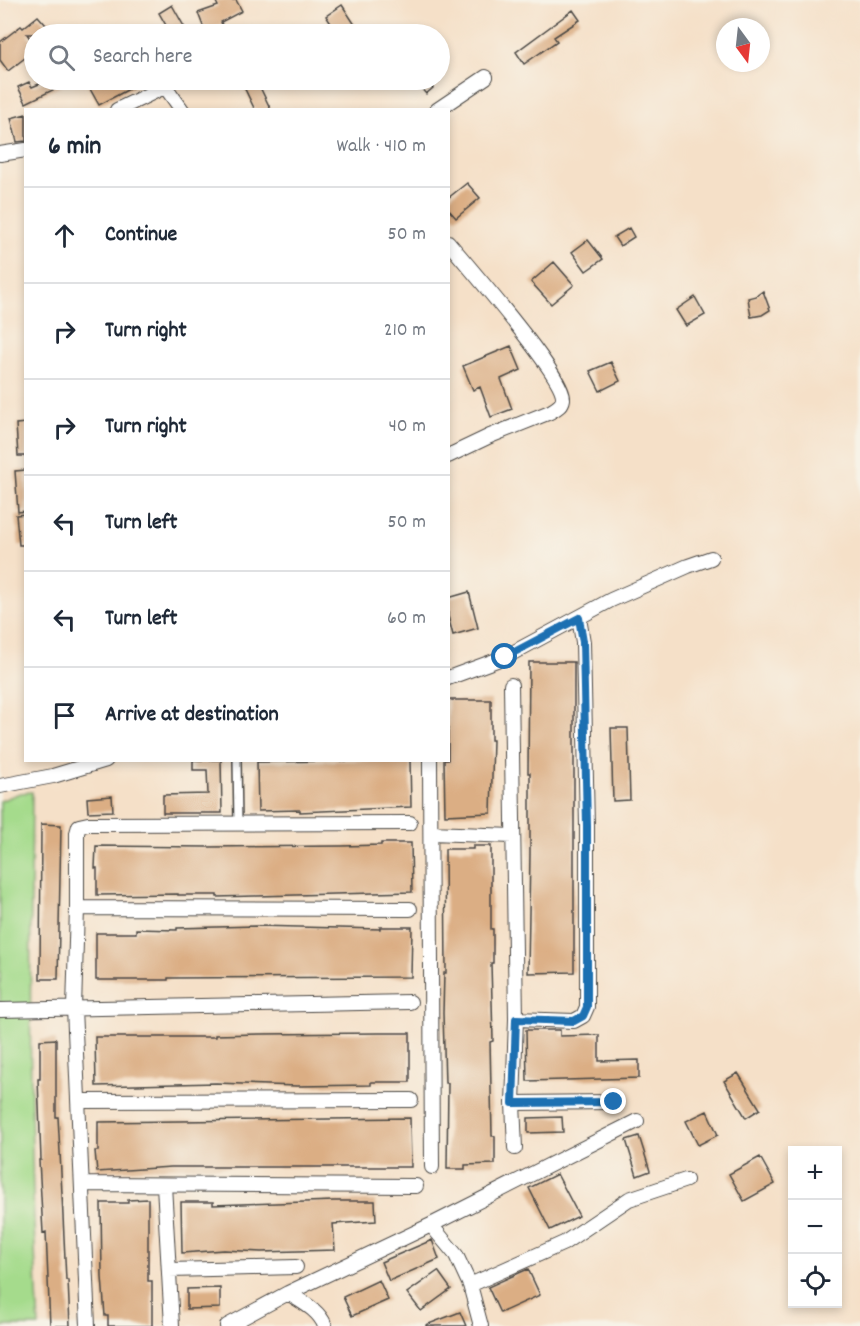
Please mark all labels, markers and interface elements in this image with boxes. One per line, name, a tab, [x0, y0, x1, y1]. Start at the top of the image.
north arrow	[716, 18, 770, 72]
search box	[24, 24, 450, 90]
icon: search	[45, 41, 78, 74]
text: Search here	[93, 42, 192, 73]
text: 6 min	[48, 129, 101, 166]
text: Walk · 410 m	[337, 133, 426, 161]
icon: ahead	[48, 219, 81, 252]
text: Continue	[105, 220, 177, 251]
text: 50 m	[388, 221, 426, 249]
icon: right	[48, 315, 81, 348]
text: Turn right	[105, 316, 187, 347]
text: 210 m	[384, 317, 426, 345]
icon: right	[48, 411, 81, 444]
text: Turn right	[105, 412, 187, 443]
text: 40 m	[388, 413, 426, 441]
icon: left	[48, 507, 81, 540]
text: Turn left	[105, 508, 177, 539]
text: 50 m	[388, 509, 426, 537]
icon: left	[48, 603, 81, 636]
text: Turn left	[105, 604, 177, 635]
text: 60 m	[387, 605, 426, 633]
route start	[491, 643, 517, 669]
icon: arrive	[48, 699, 81, 732]
text: Arrive at destination	[105, 700, 279, 731]
route end	[600, 1088, 626, 1114]
map controls	[788, 1146, 842, 1308]
button: +	[788, 1146, 842, 1200]
button: −	[788, 1200, 842, 1254]
button: locate	[788, 1254, 842, 1308]

